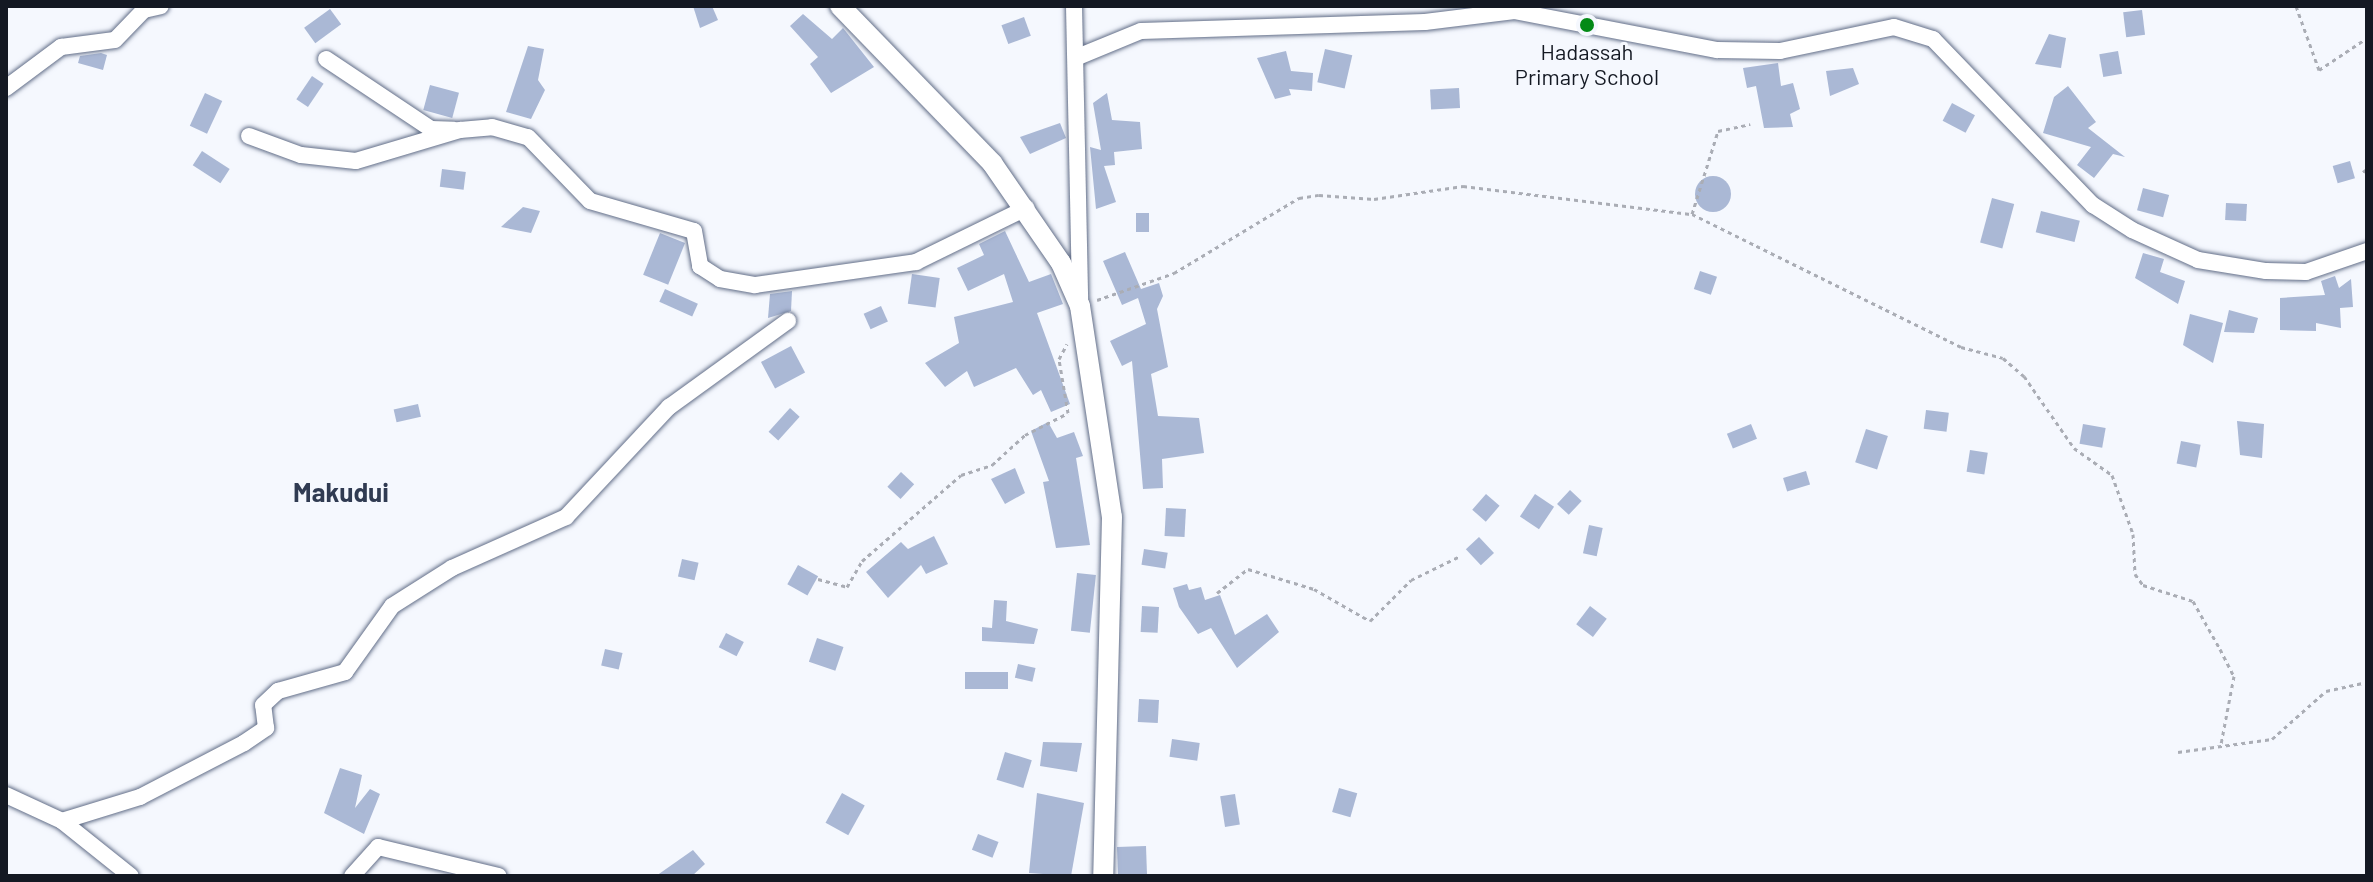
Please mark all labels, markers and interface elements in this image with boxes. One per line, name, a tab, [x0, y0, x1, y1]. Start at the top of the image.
marker: Hadassah Primary School	[1578, 16, 1596, 34]
place label: Hadassah Primary School	[1515, 38, 1659, 90]
district label: Makudui	[293, 476, 389, 508]

